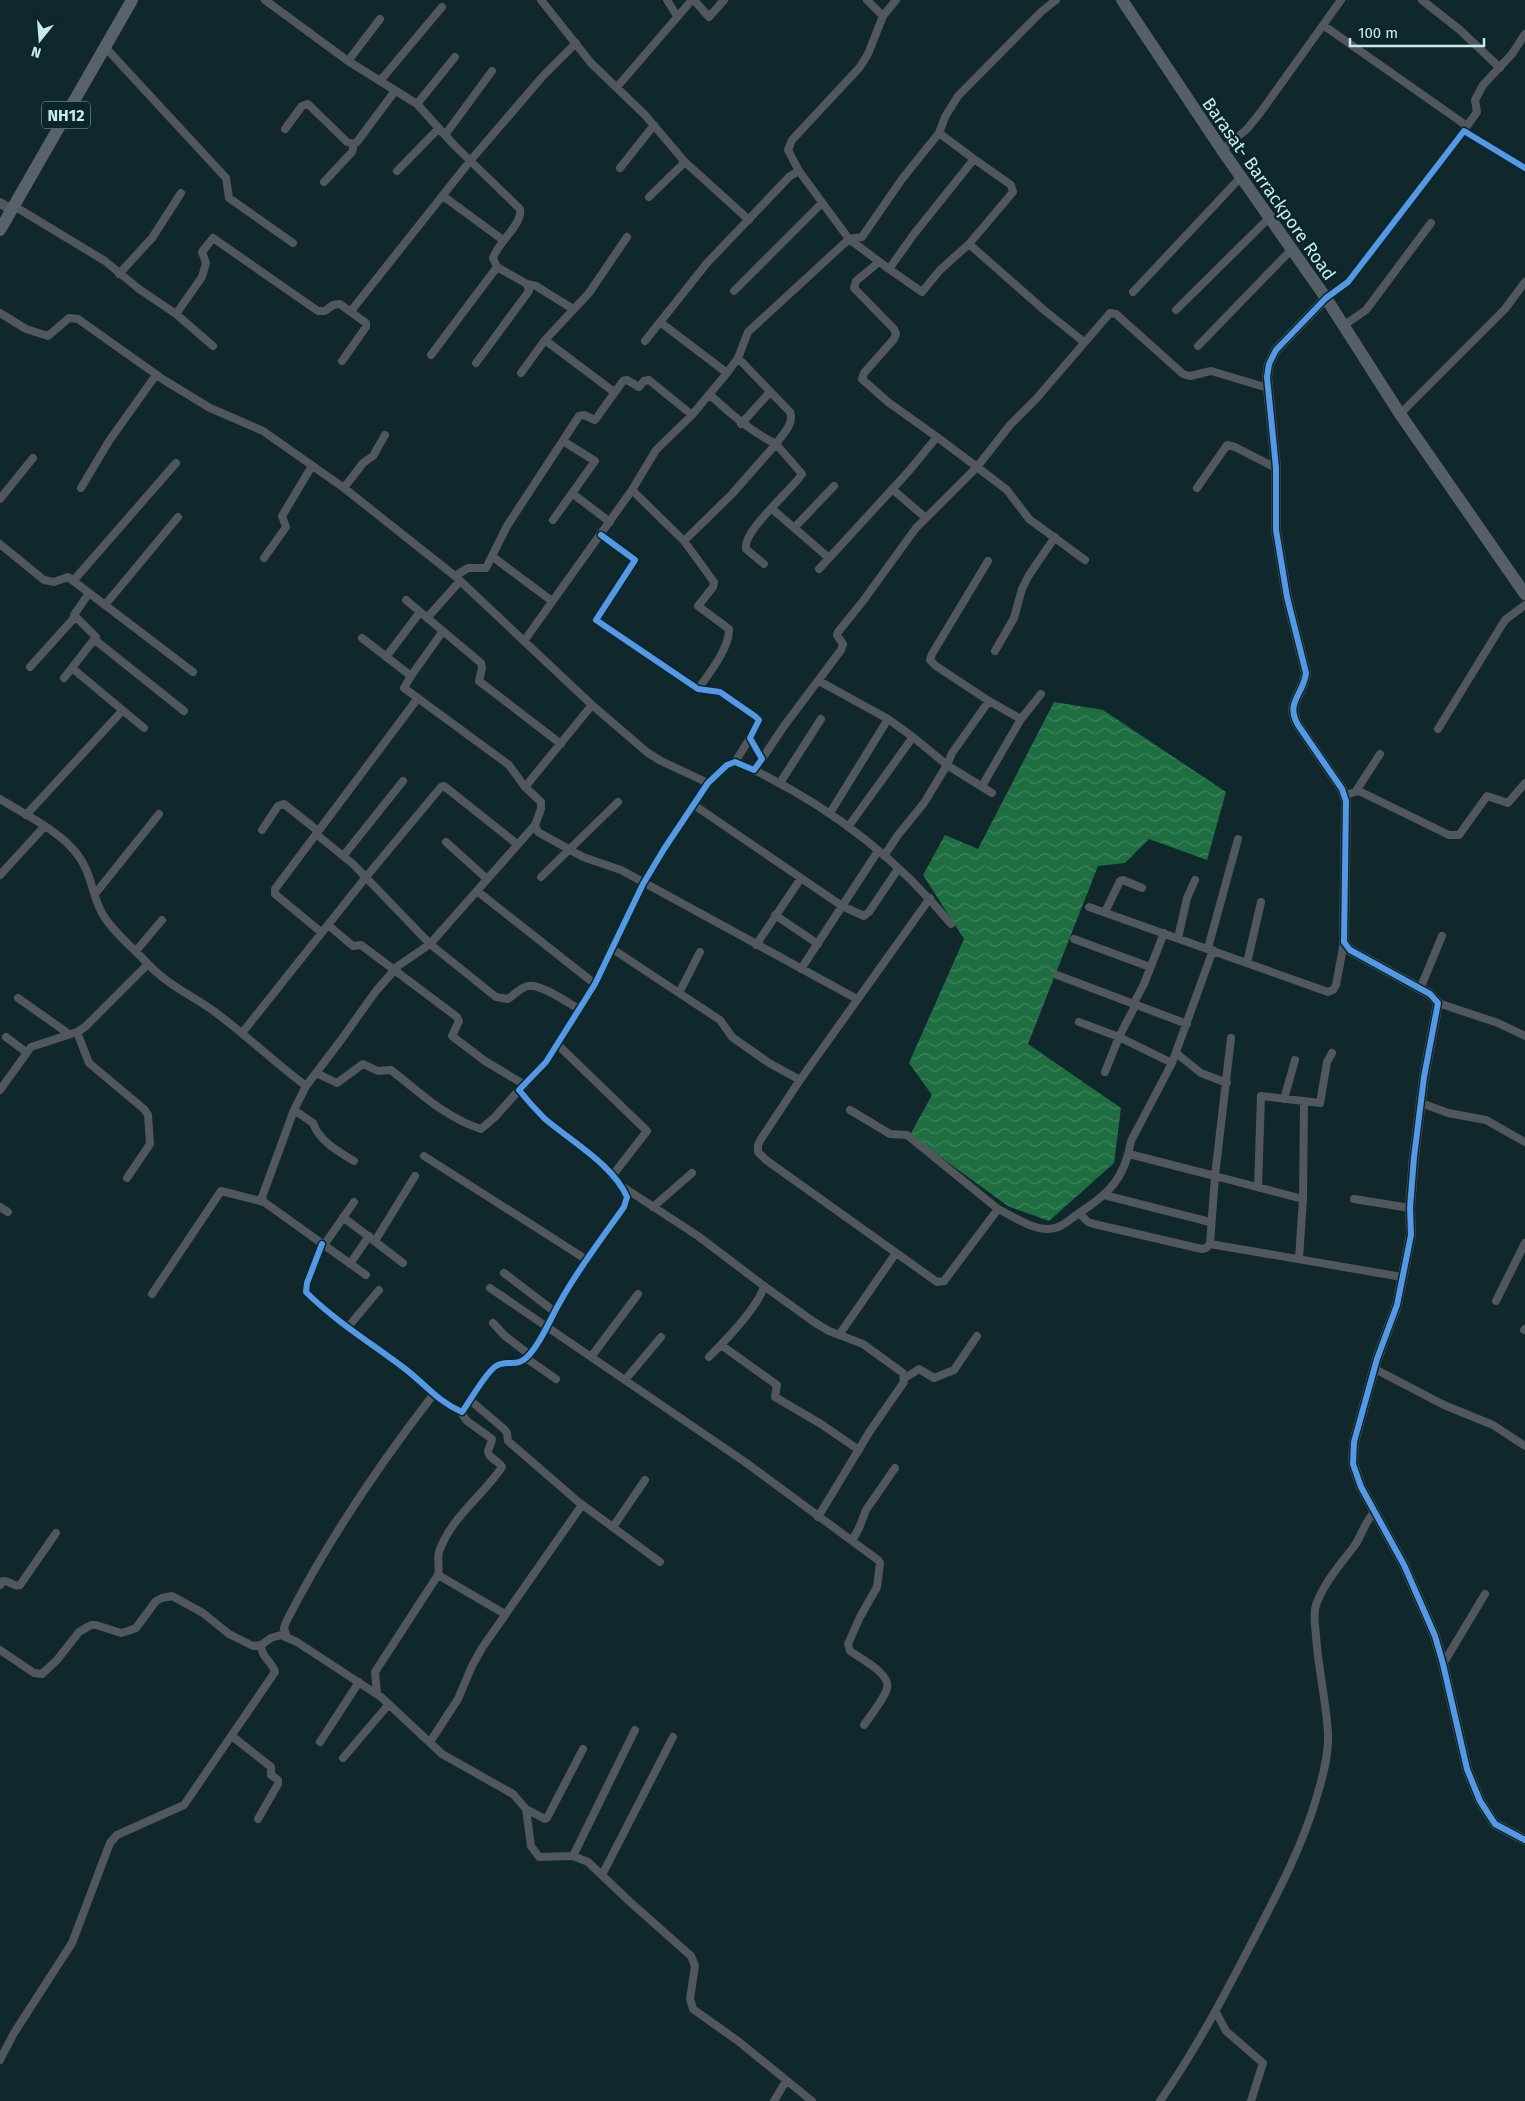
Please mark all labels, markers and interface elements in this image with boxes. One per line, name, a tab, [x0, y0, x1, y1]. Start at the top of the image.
north arrow	[15, 15, 65, 65]
scale bar	[1350, 15, 1484, 47]
text: 100 m	[1358, 24, 1398, 42]
text: N	[29, 42, 43, 61]
street label: Barasat- Barrackpore Road	[1198, 93, 1340, 285]
road number: NH12	[42, 102, 90, 128]

